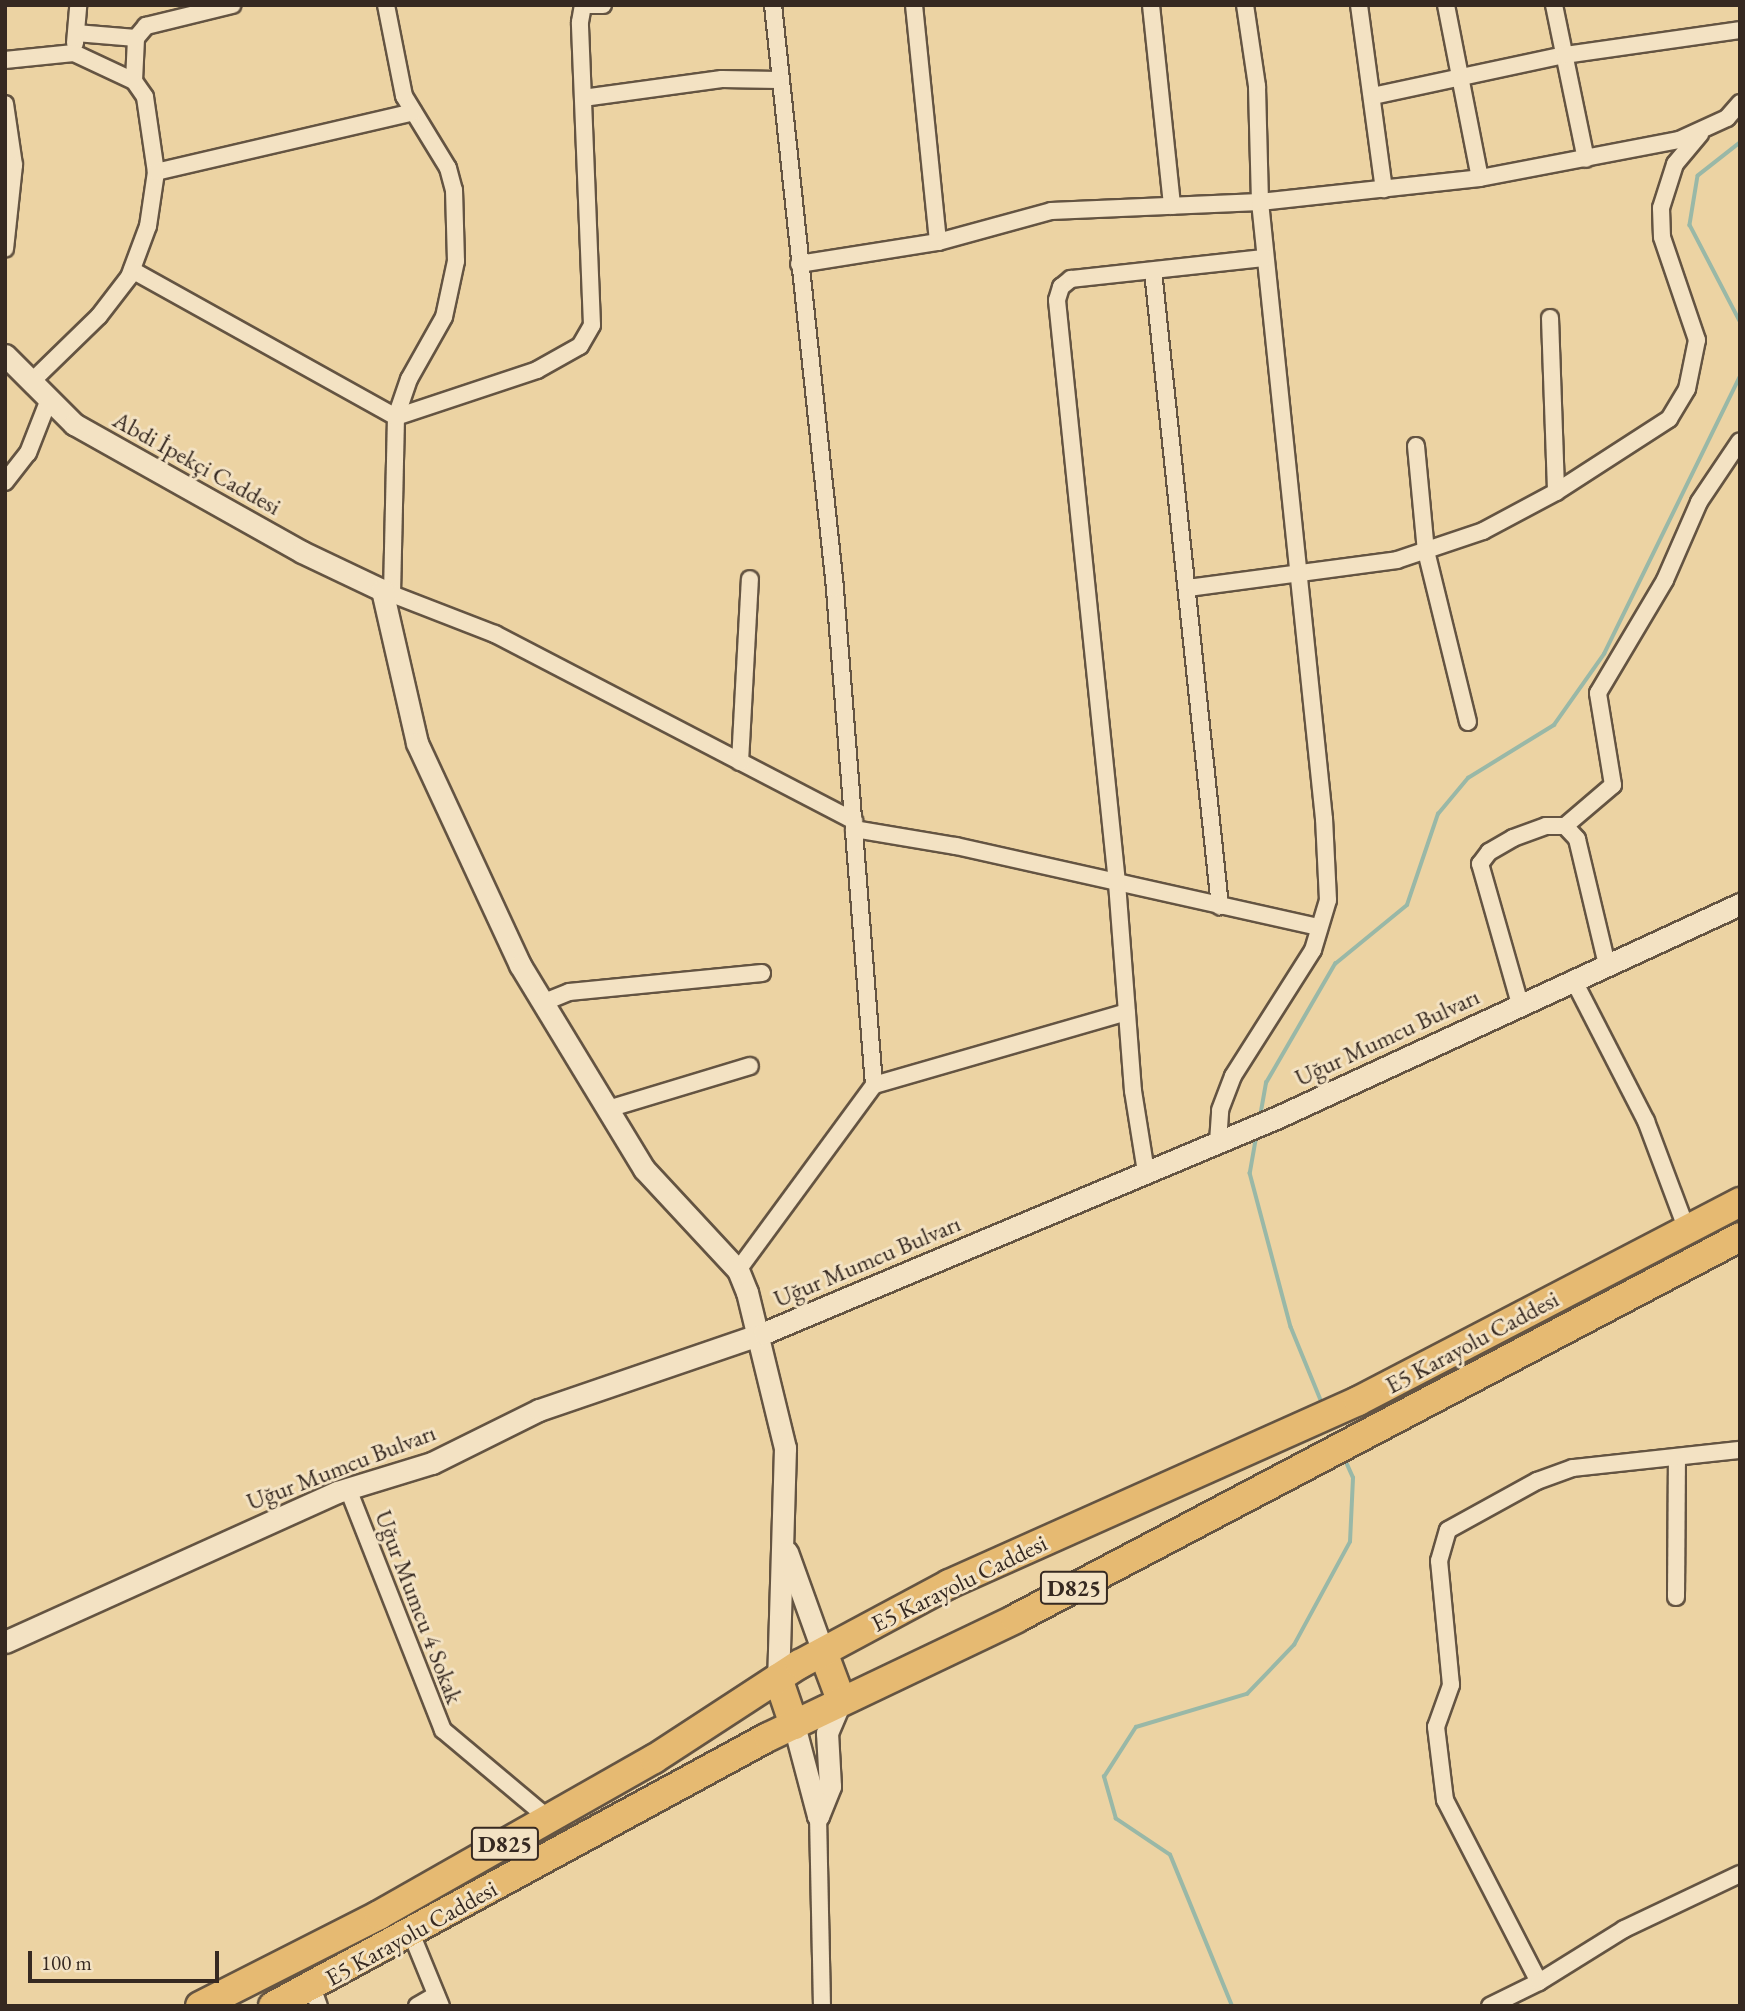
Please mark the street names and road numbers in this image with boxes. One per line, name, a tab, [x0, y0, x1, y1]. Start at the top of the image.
street label: Abdi İpekçi Caddesi	[108, 405, 286, 521]
street label: Uğur Mumcu Bulvarı	[1290, 982, 1484, 1092]
street label: Uğur Mumcu Bulvarı	[769, 1209, 965, 1313]
street label: E5 Karayolu Caddesi	[1381, 1284, 1563, 1400]
street label: Uğur Mumcu Bulvarı	[243, 1418, 439, 1516]
street label: Uğur Mumcu 4 Sokak	[369, 1506, 469, 1708]
street label: E5 Karayolu Caddesi	[867, 1528, 1051, 1638]
road number: D825	[1039, 1568, 1109, 1608]
road number: D825	[470, 1825, 540, 1864]
street label: E5 Karayolu Caddesi	[320, 1874, 502, 1992]

